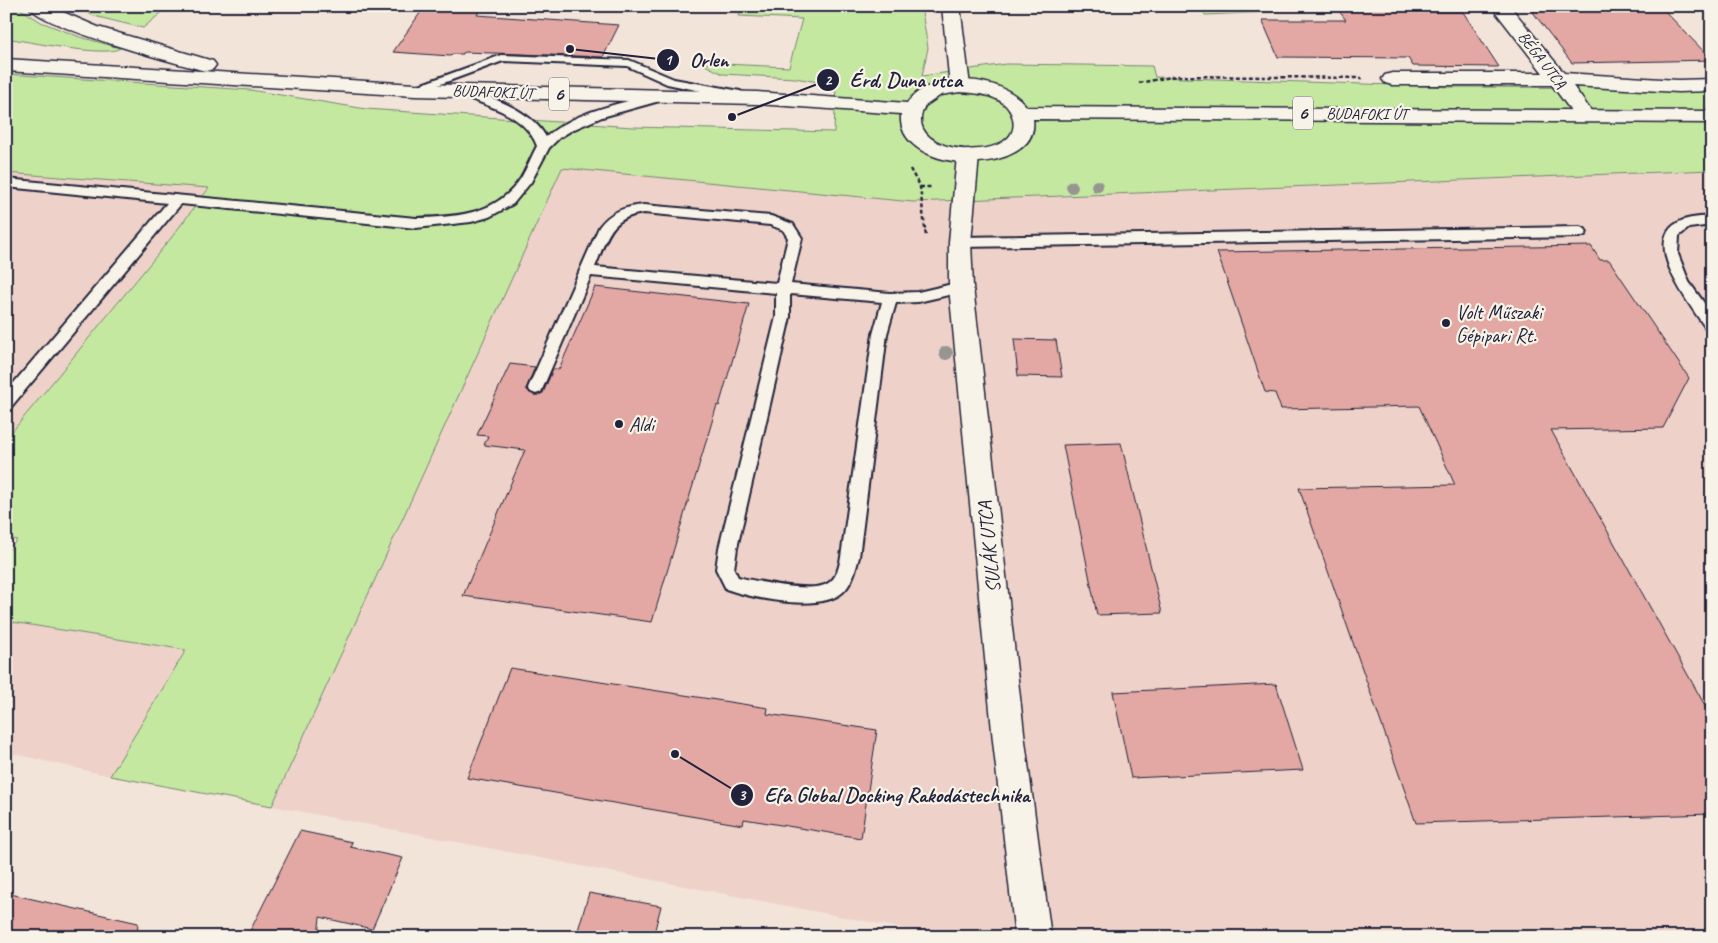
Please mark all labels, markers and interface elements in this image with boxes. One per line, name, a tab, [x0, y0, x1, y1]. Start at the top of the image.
street label: BÉGA UTCA	[1513, 27, 1571, 93]
callout: Orlen	[655, 42, 739, 78]
text: Orlen	[690, 47, 730, 73]
text: 1	[665, 51, 674, 70]
callout: Érd, Duna utca	[816, 62, 972, 98]
text: Érd, Duna utca	[850, 67, 964, 93]
text: 2	[825, 71, 833, 90]
road number: 6	[549, 78, 569, 110]
street label: BUDAFOKI ÚT	[452, 81, 538, 104]
road number: 6	[1293, 96, 1313, 130]
street label: BUDAFOKI ÚT	[1326, 104, 1411, 124]
place label: Volt Műszaki Gépipari Rt.	[1456, 300, 1544, 348]
marker: Volt Műszaki Gépipari Rt.	[1440, 317, 1452, 329]
place label: Aldi	[629, 412, 656, 437]
marker: Aldi	[613, 418, 625, 430]
street label: SULÁK UTCA	[972, 499, 1006, 594]
callout: Efa Global Docking Rakodástechnika	[729, 777, 1040, 813]
text: Efa Global Docking Rakodástechnika	[764, 782, 1032, 808]
text: 3	[739, 786, 747, 805]

